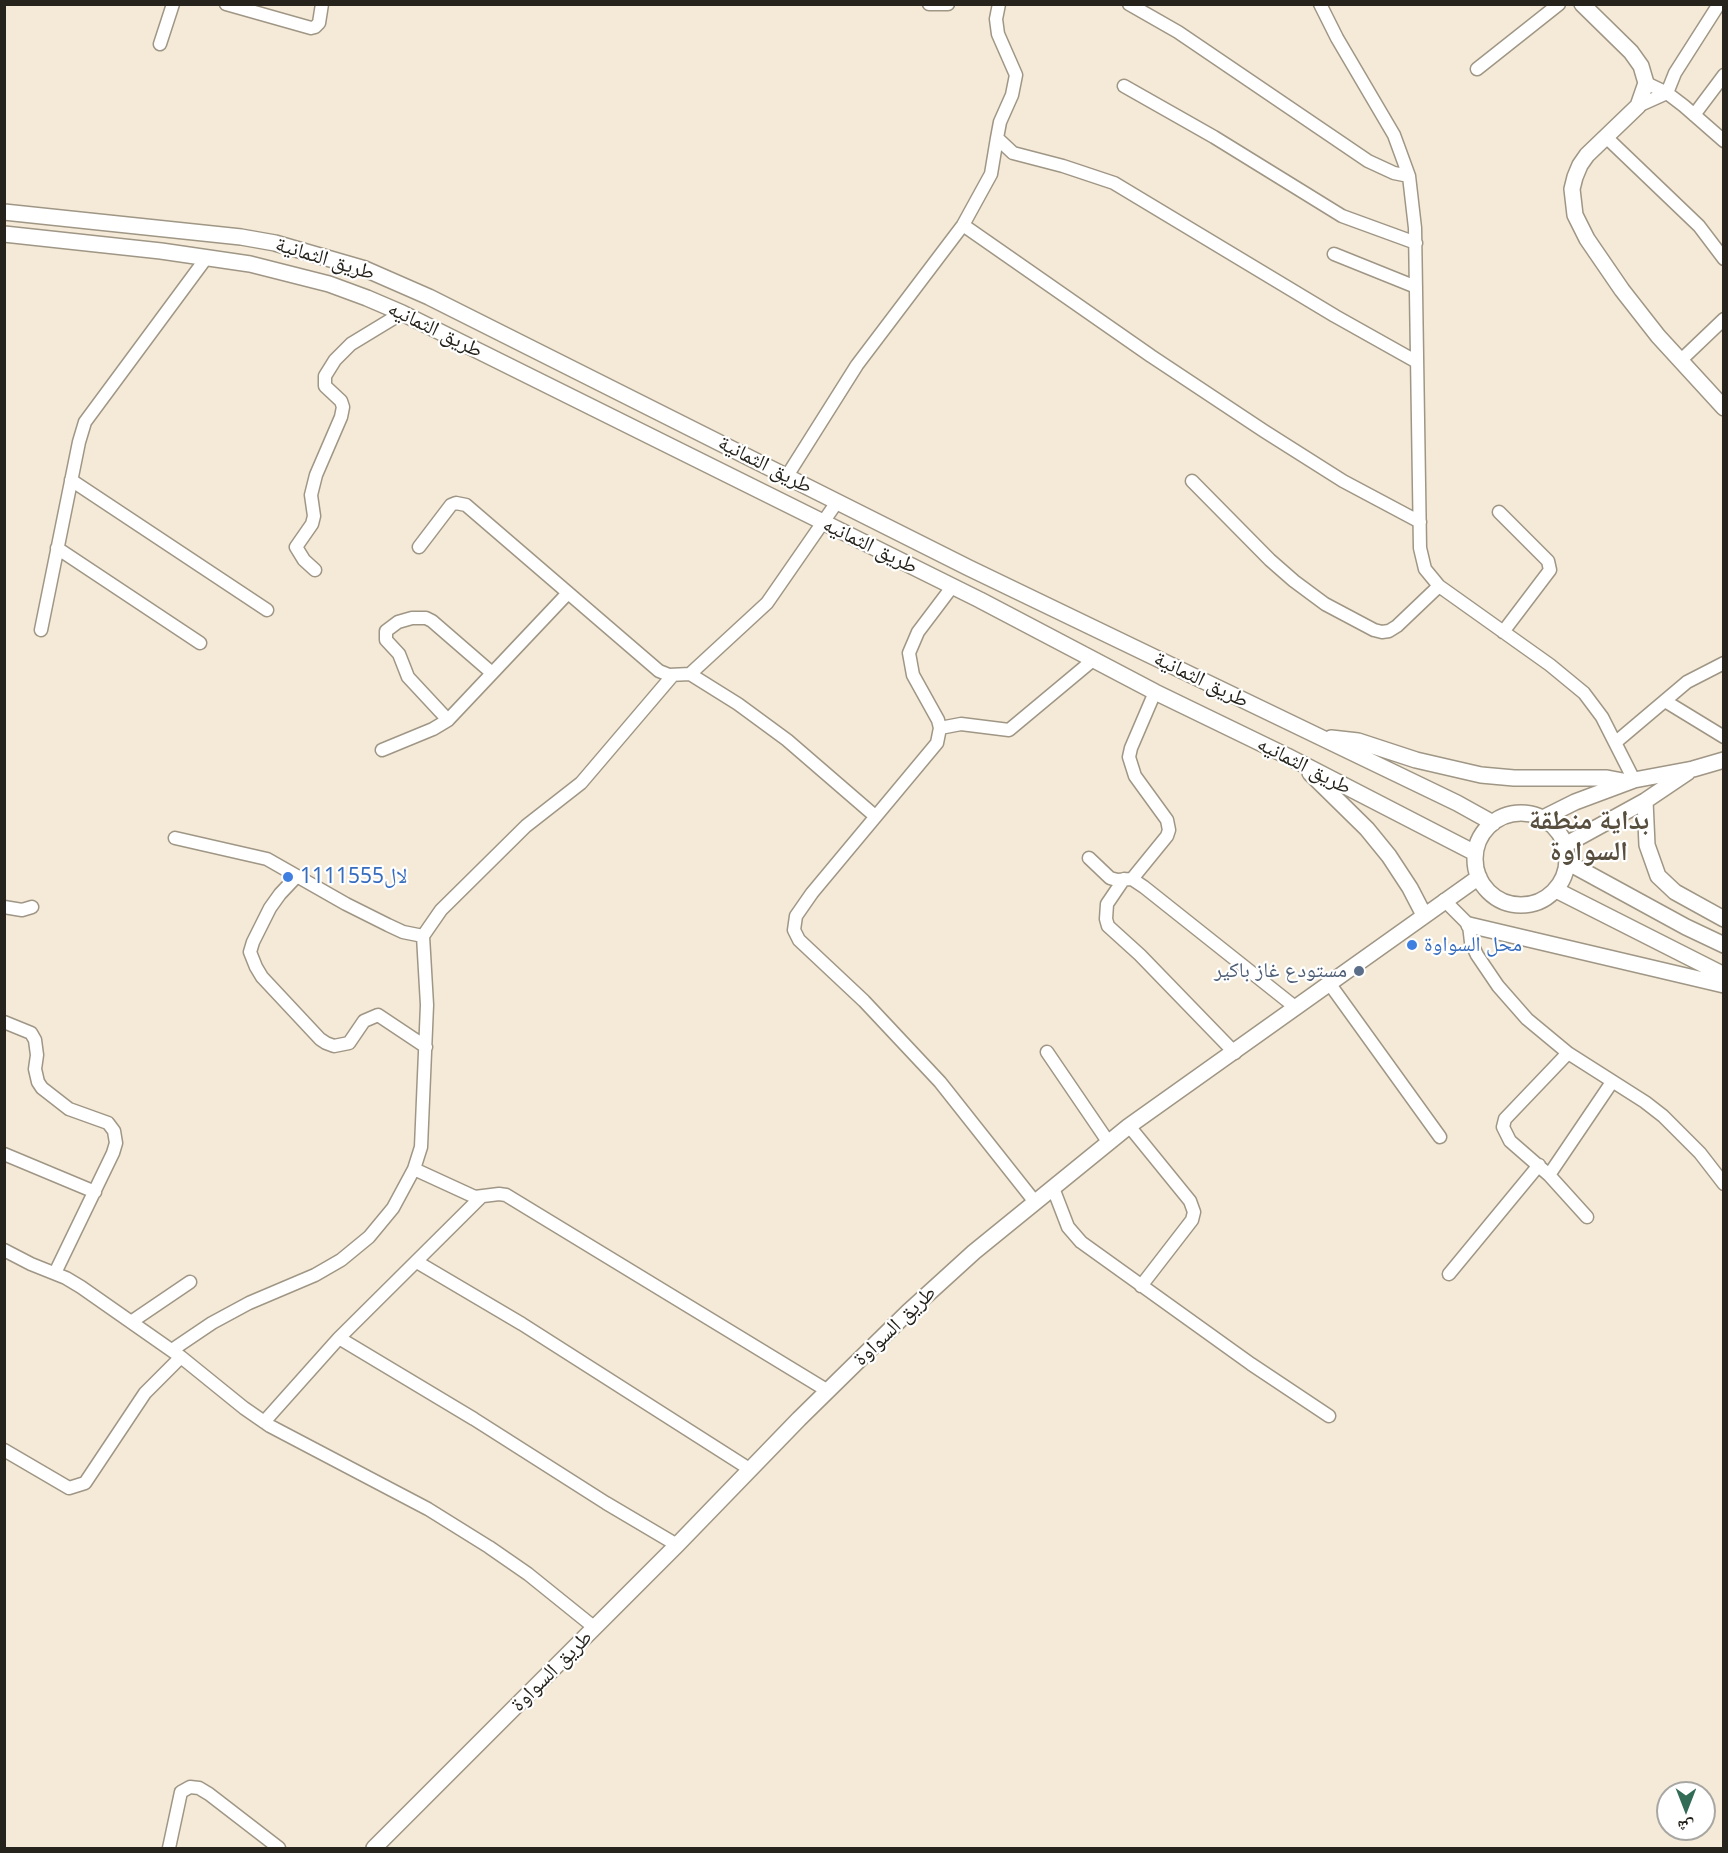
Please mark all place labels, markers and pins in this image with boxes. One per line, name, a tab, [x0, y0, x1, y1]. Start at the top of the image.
place label: 1111555لال	[300, 864, 407, 890]
marker: 1111555لال	[281, 870, 295, 884]
place label: محل السواوة	[1424, 932, 1522, 958]
marker: محل السواوة	[1405, 938, 1419, 952]
place label: مستودع غاز باكير	[1214, 958, 1347, 984]
marker: مستودع غاز باكير	[1352, 964, 1366, 978]

